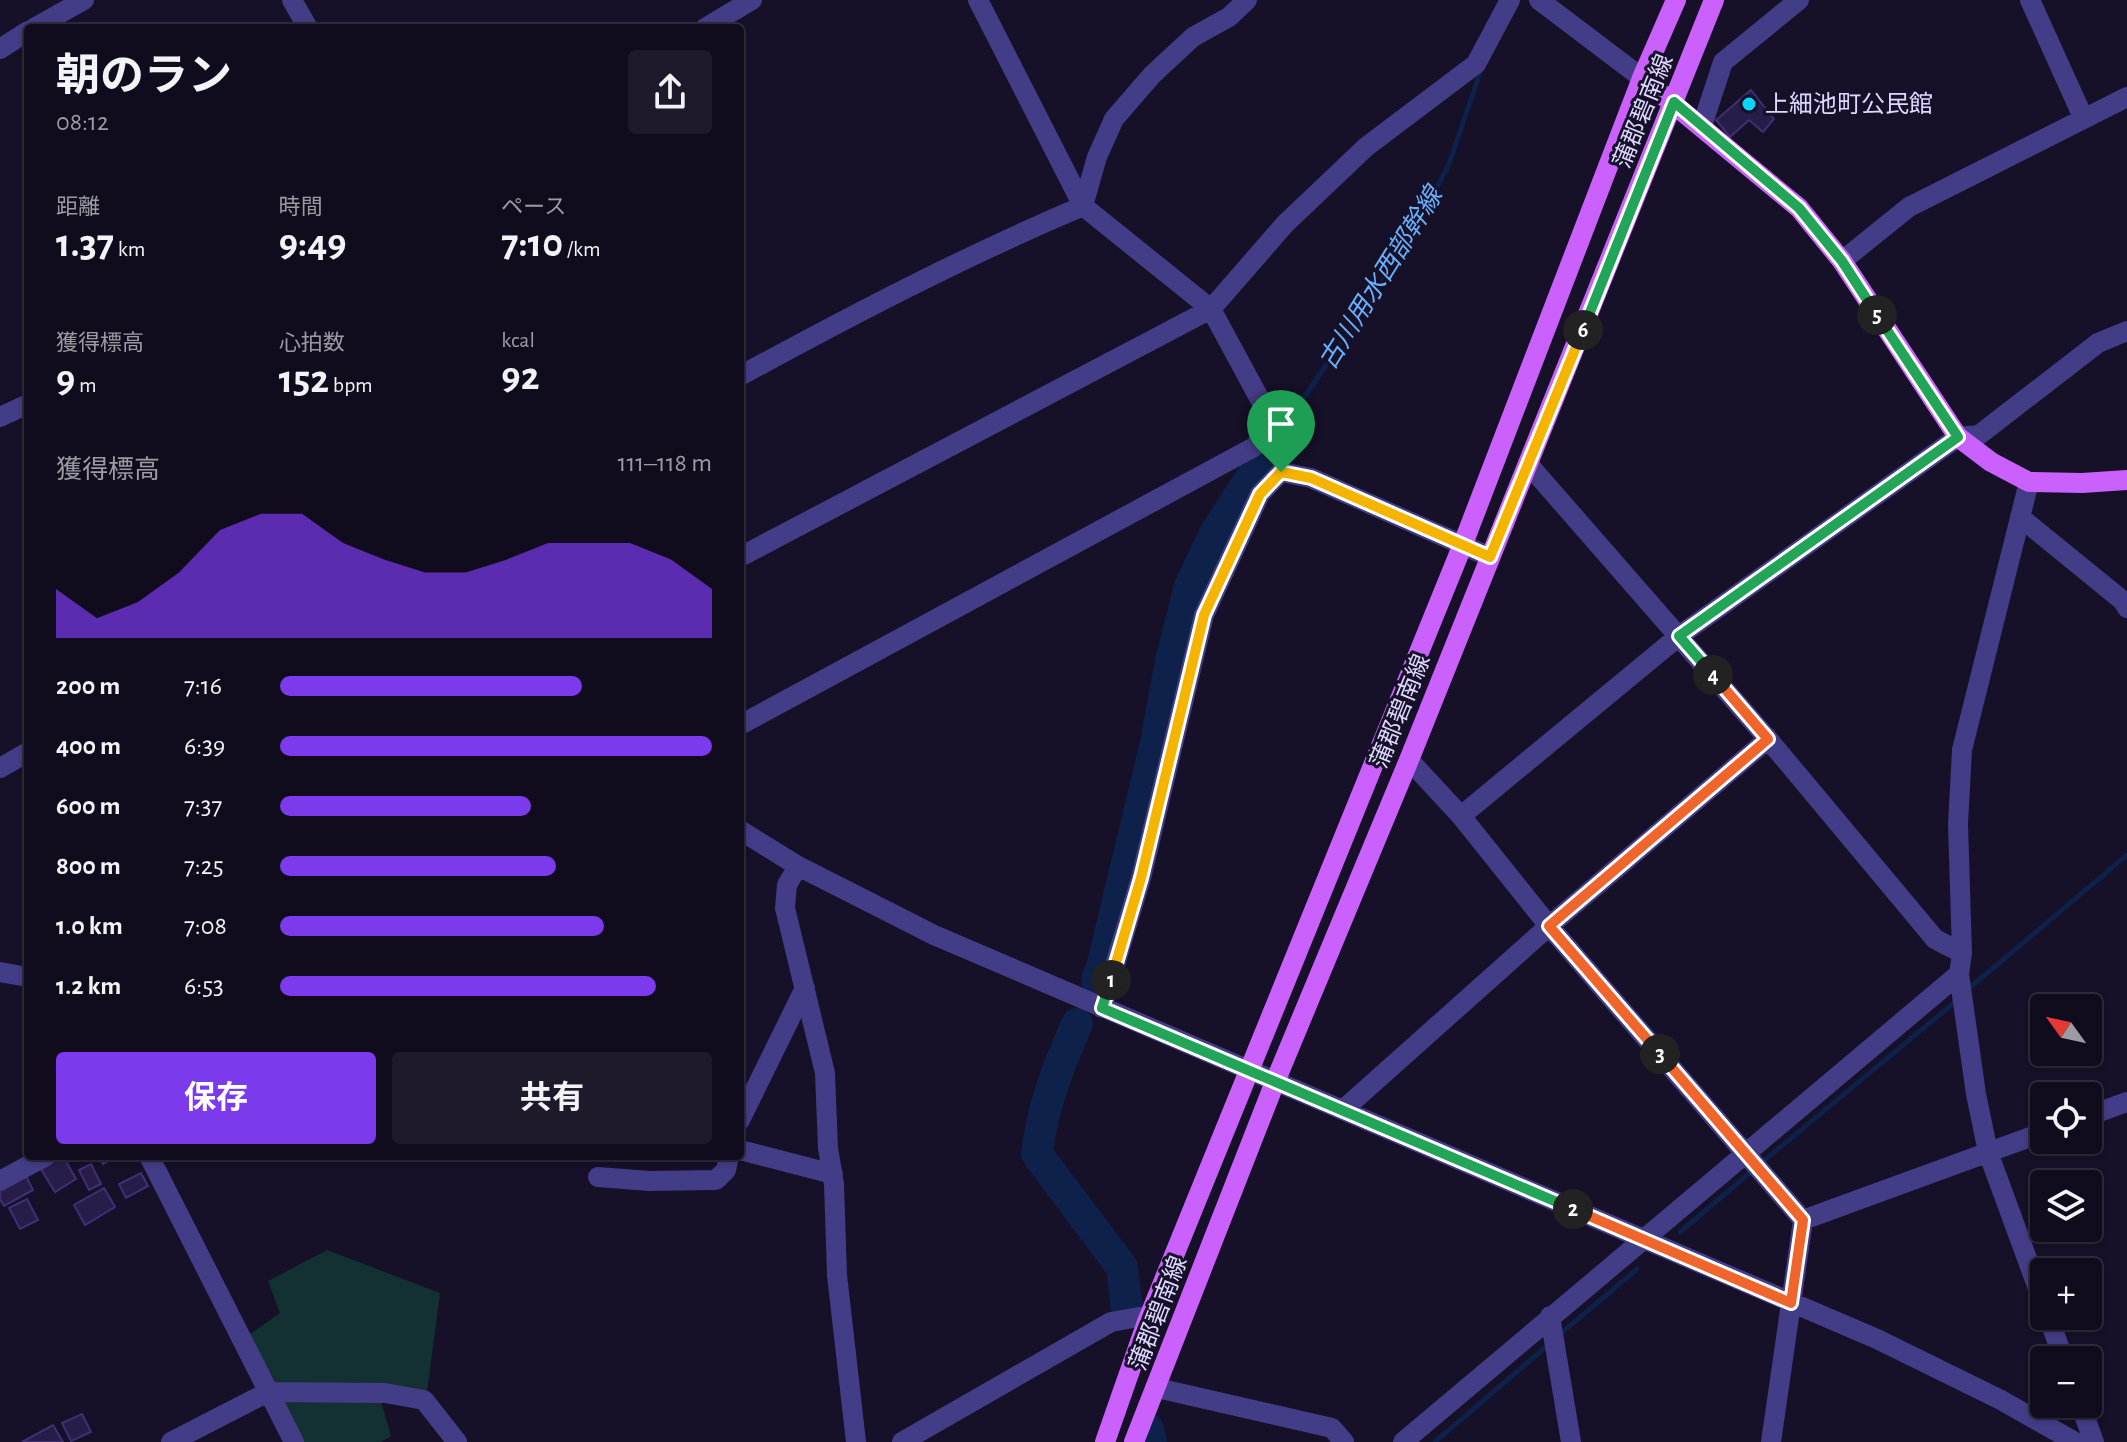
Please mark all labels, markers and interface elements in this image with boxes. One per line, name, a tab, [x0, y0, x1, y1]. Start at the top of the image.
button: share	[628, 50, 712, 134]
street label: 蒲郡碧南線	[1608, 50, 1678, 172]
text: 朝のラン	[56, 55, 232, 99]
place label: 上細池町公民館	[1765, 91, 1933, 117]
marker: 上細池町公民館	[1740, 95, 1758, 113]
text: 08:12	[56, 109, 109, 135]
water label: 古川用水西部幹線	[1314, 180, 1449, 374]
text: 距離	[56, 196, 100, 218]
text: 時間	[279, 196, 323, 218]
text: ペース	[501, 196, 566, 218]
text: 1.37	[56, 224, 114, 264]
text: 9:49	[279, 224, 347, 264]
text: 7:10	[501, 224, 563, 264]
text: km	[114, 238, 145, 260]
text: /km	[563, 238, 601, 260]
pin: 5	[1857, 295, 1897, 335]
text: 5	[1872, 304, 1882, 326]
pin: 6	[1563, 310, 1603, 350]
text: 6	[1578, 319, 1588, 341]
text: kcal	[501, 329, 535, 351]
text: 獲得標高	[56, 332, 144, 354]
text: 心拍数	[279, 332, 345, 354]
text: 92	[501, 357, 540, 397]
text: 9	[56, 360, 75, 400]
text: 152	[279, 360, 329, 400]
text: m	[75, 374, 97, 396]
text: bpm	[329, 374, 373, 396]
pin	[1247, 390, 1315, 472]
icon: arrive	[1259, 402, 1303, 446]
text: 111–118 m	[617, 450, 712, 476]
text: 獲得標高	[56, 457, 160, 483]
street label: 蒲郡碧南線	[1365, 650, 1435, 772]
pin: 4	[1693, 655, 1733, 695]
text: 4	[1707, 664, 1719, 686]
text: 200 m	[56, 673, 120, 699]
text: 7:16	[184, 673, 222, 699]
text: 400 m	[56, 733, 121, 759]
text: 6:39	[184, 733, 225, 759]
text: 600 m	[56, 793, 121, 819]
text: 7:37	[184, 793, 222, 819]
text: 800 m	[56, 853, 121, 879]
text: 7:25	[184, 853, 224, 879]
text: 1.0 km	[56, 913, 123, 939]
text: 7:08	[184, 913, 227, 939]
pin: 1	[1091, 960, 1131, 1000]
text: 1	[1107, 969, 1115, 991]
text: 1.2 km	[56, 973, 121, 999]
text: 6:53	[184, 973, 224, 999]
north arrow	[2030, 994, 2102, 1066]
map controls	[2030, 994, 2102, 1418]
pin: 3	[1640, 1034, 1680, 1074]
text: 3	[1655, 1043, 1665, 1065]
button: 保存	[56, 1052, 376, 1144]
button: 共有	[392, 1052, 712, 1144]
button: locate	[2030, 1082, 2102, 1154]
button: layers	[2030, 1170, 2102, 1242]
pin: 2	[1553, 1189, 1593, 1229]
text: 2	[1568, 1198, 1578, 1220]
street label: 蒲郡碧南線	[1124, 1252, 1192, 1374]
button: +	[2030, 1258, 2102, 1330]
button: −	[2030, 1346, 2102, 1418]

